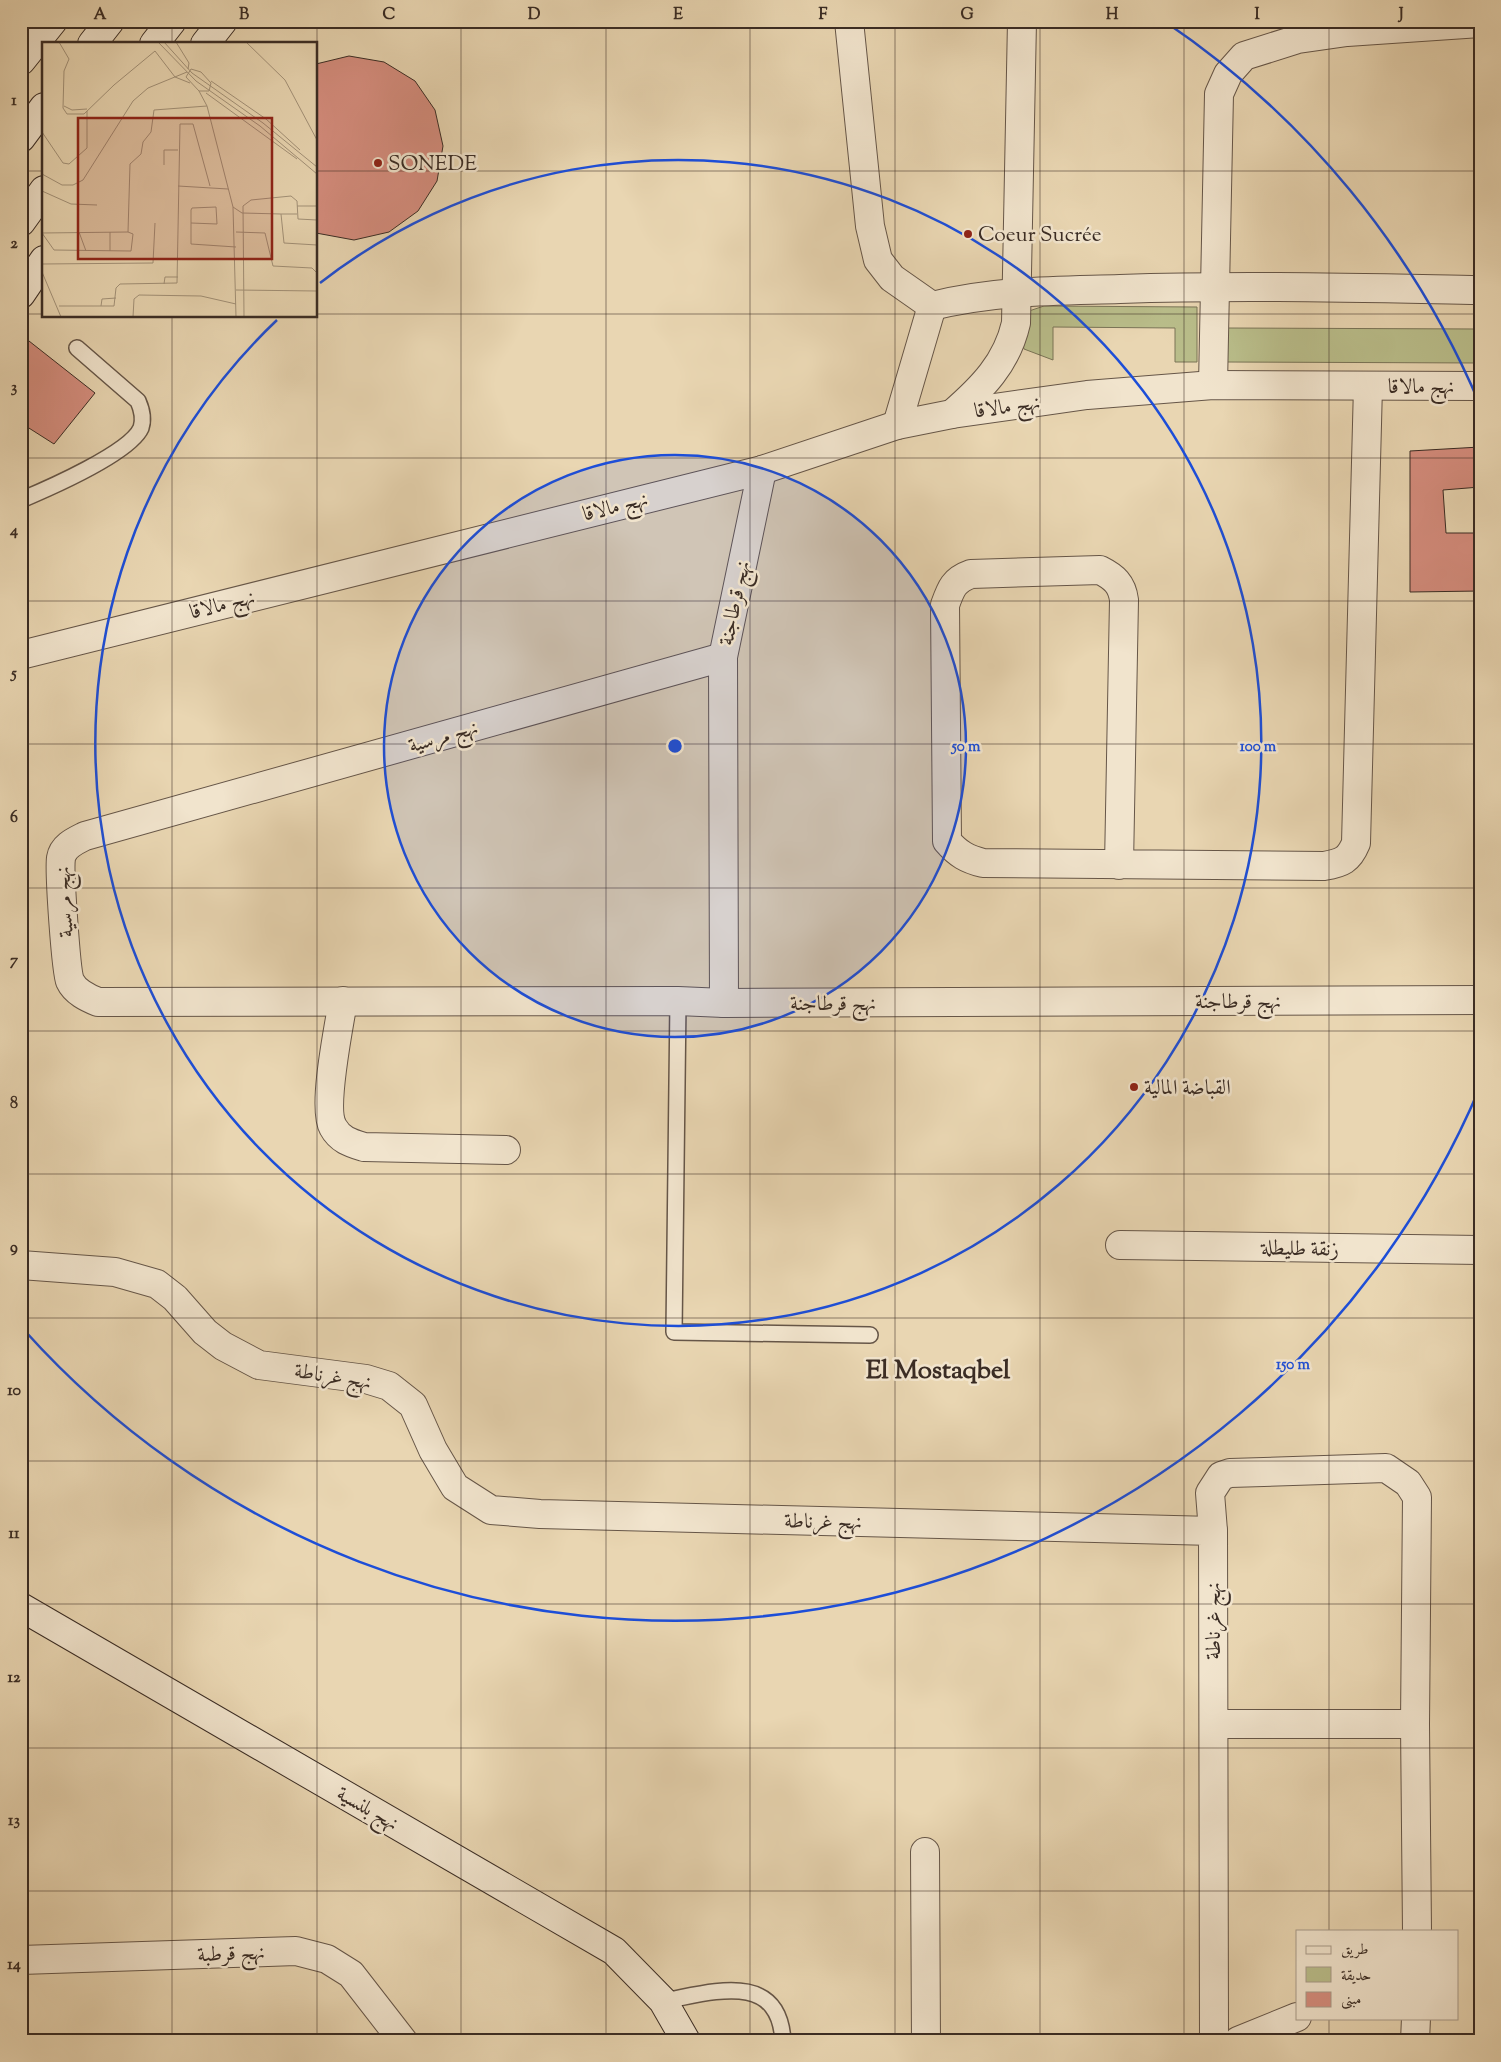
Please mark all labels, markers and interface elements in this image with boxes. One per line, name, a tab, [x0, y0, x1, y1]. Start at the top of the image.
text: A	[94, 4, 107, 27]
text: B	[239, 4, 249, 27]
text: C	[383, 4, 396, 27]
text: D	[528, 4, 541, 27]
text: E	[673, 4, 683, 27]
text: F	[819, 4, 828, 27]
text: G	[960, 4, 974, 27]
text: H	[1106, 4, 1119, 27]
text: I	[1254, 4, 1260, 27]
text: J	[1397, 4, 1404, 27]
inset map	[42, 42, 318, 318]
text: 1	[11, 90, 17, 113]
place label: SONEDE	[388, 150, 477, 180]
marker: SONEDE	[372, 157, 384, 169]
place label: Coeur Sucrée	[978, 221, 1102, 251]
marker: Coeur Sucrée	[962, 228, 974, 240]
text: 2	[10, 233, 18, 256]
street label: نهج مالاقا	[1388, 373, 1454, 405]
text: 3	[11, 377, 18, 400]
street label: نهج مالاقا	[972, 388, 1043, 429]
street label: نهج مالاقا	[580, 485, 652, 532]
text: 4	[9, 520, 18, 543]
street label: نهج قرطاجنة	[712, 558, 762, 649]
street label: نهج مالاقا	[187, 583, 259, 630]
text: 5	[9, 663, 17, 686]
street label: نهج مرسية	[405, 714, 482, 764]
centre of rings	[666, 737, 684, 755]
text: 50 m	[951, 737, 981, 758]
text: 100 m	[1240, 737, 1277, 758]
text: 6	[10, 807, 18, 830]
street label: نهج مرسية	[49, 865, 85, 938]
text: 7	[10, 950, 19, 973]
street label: نهج قرطاجنة	[1195, 988, 1281, 1020]
street label: نهج قرطاجنة	[790, 990, 876, 1022]
place label: القباضة المالية	[1144, 1074, 1231, 1104]
marker: القباضة المالية	[1128, 1081, 1140, 1093]
text: 8	[10, 1093, 18, 1116]
street label: زنقة طليطلة	[1260, 1234, 1339, 1266]
text: 9	[10, 1237, 18, 1260]
district label: El Mostaqbel	[866, 1353, 1011, 1390]
text: 150 m	[1276, 1355, 1310, 1376]
street label: نهج غرناطة	[292, 1357, 373, 1401]
text: 10	[7, 1380, 21, 1403]
street label: نهج غرناطة	[784, 1507, 862, 1541]
text: 11	[9, 1523, 20, 1546]
street label: نهج غرناطة	[1200, 1582, 1232, 1660]
text: 12	[8, 1667, 21, 1690]
street label: نهج بلنسية	[329, 1780, 404, 1841]
text: 13	[8, 1810, 20, 1833]
legend	[1296, 1930, 1458, 2020]
street label: نهج قرطبة	[197, 1939, 265, 1973]
text: طريق	[1341, 1940, 1368, 1961]
text: 14	[7, 1954, 21, 1977]
text: حديقة	[1341, 1966, 1371, 1987]
text: مبنى	[1341, 1990, 1361, 2011]

